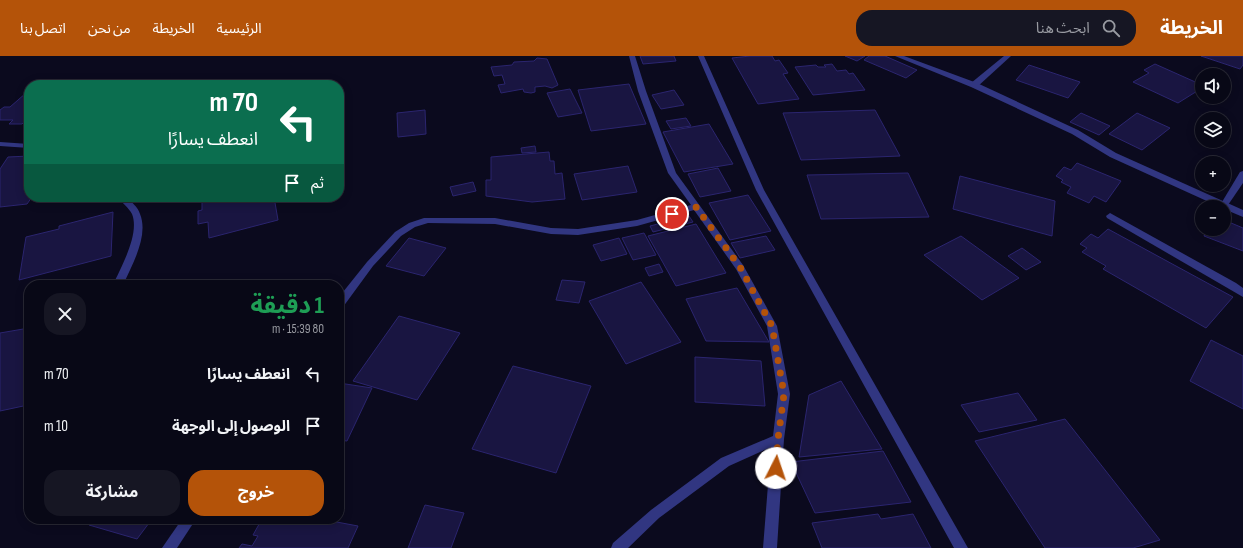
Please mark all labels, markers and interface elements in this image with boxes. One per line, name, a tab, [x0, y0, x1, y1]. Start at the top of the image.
search box	[856, 10, 1136, 46]
icon: search	[1100, 17, 1122, 39]
text: الخريطة	[1160, 17, 1223, 40]
text: ابحث هنا	[1036, 19, 1090, 38]
text: اتصل بنا	[20, 20, 66, 37]
text: من نحن	[88, 20, 131, 37]
text: الخريطة	[153, 20, 195, 37]
text: الرئيسية	[217, 20, 262, 37]
map controls	[1195, 68, 1231, 236]
button: sound	[1195, 68, 1231, 104]
text: 70 m	[210, 86, 258, 119]
icon: left	[272, 96, 324, 148]
button: layers	[1195, 112, 1231, 148]
text: انعطف يسارًا	[168, 129, 258, 150]
button: +	[1195, 156, 1231, 192]
icon: arrive	[281, 172, 303, 194]
text: ثم	[311, 174, 324, 193]
pin	[655, 197, 689, 231]
button: −	[1195, 200, 1231, 236]
icon: arrive	[661, 203, 683, 225]
text: 1 دقيقة	[250, 291, 324, 320]
button: close	[44, 293, 86, 335]
text: 80 m · 15:39	[272, 321, 324, 337]
icon: left	[302, 363, 324, 385]
text: 70 m	[44, 365, 69, 384]
text: انعطف يسارًا	[207, 365, 290, 384]
icon: arrive	[302, 415, 324, 437]
text: 10 m	[44, 417, 68, 436]
text: الوصول إلى الوجهة	[172, 417, 290, 436]
position arrow	[755, 447, 797, 489]
button: مشاركة	[44, 470, 180, 516]
button: خروج	[188, 470, 324, 516]

